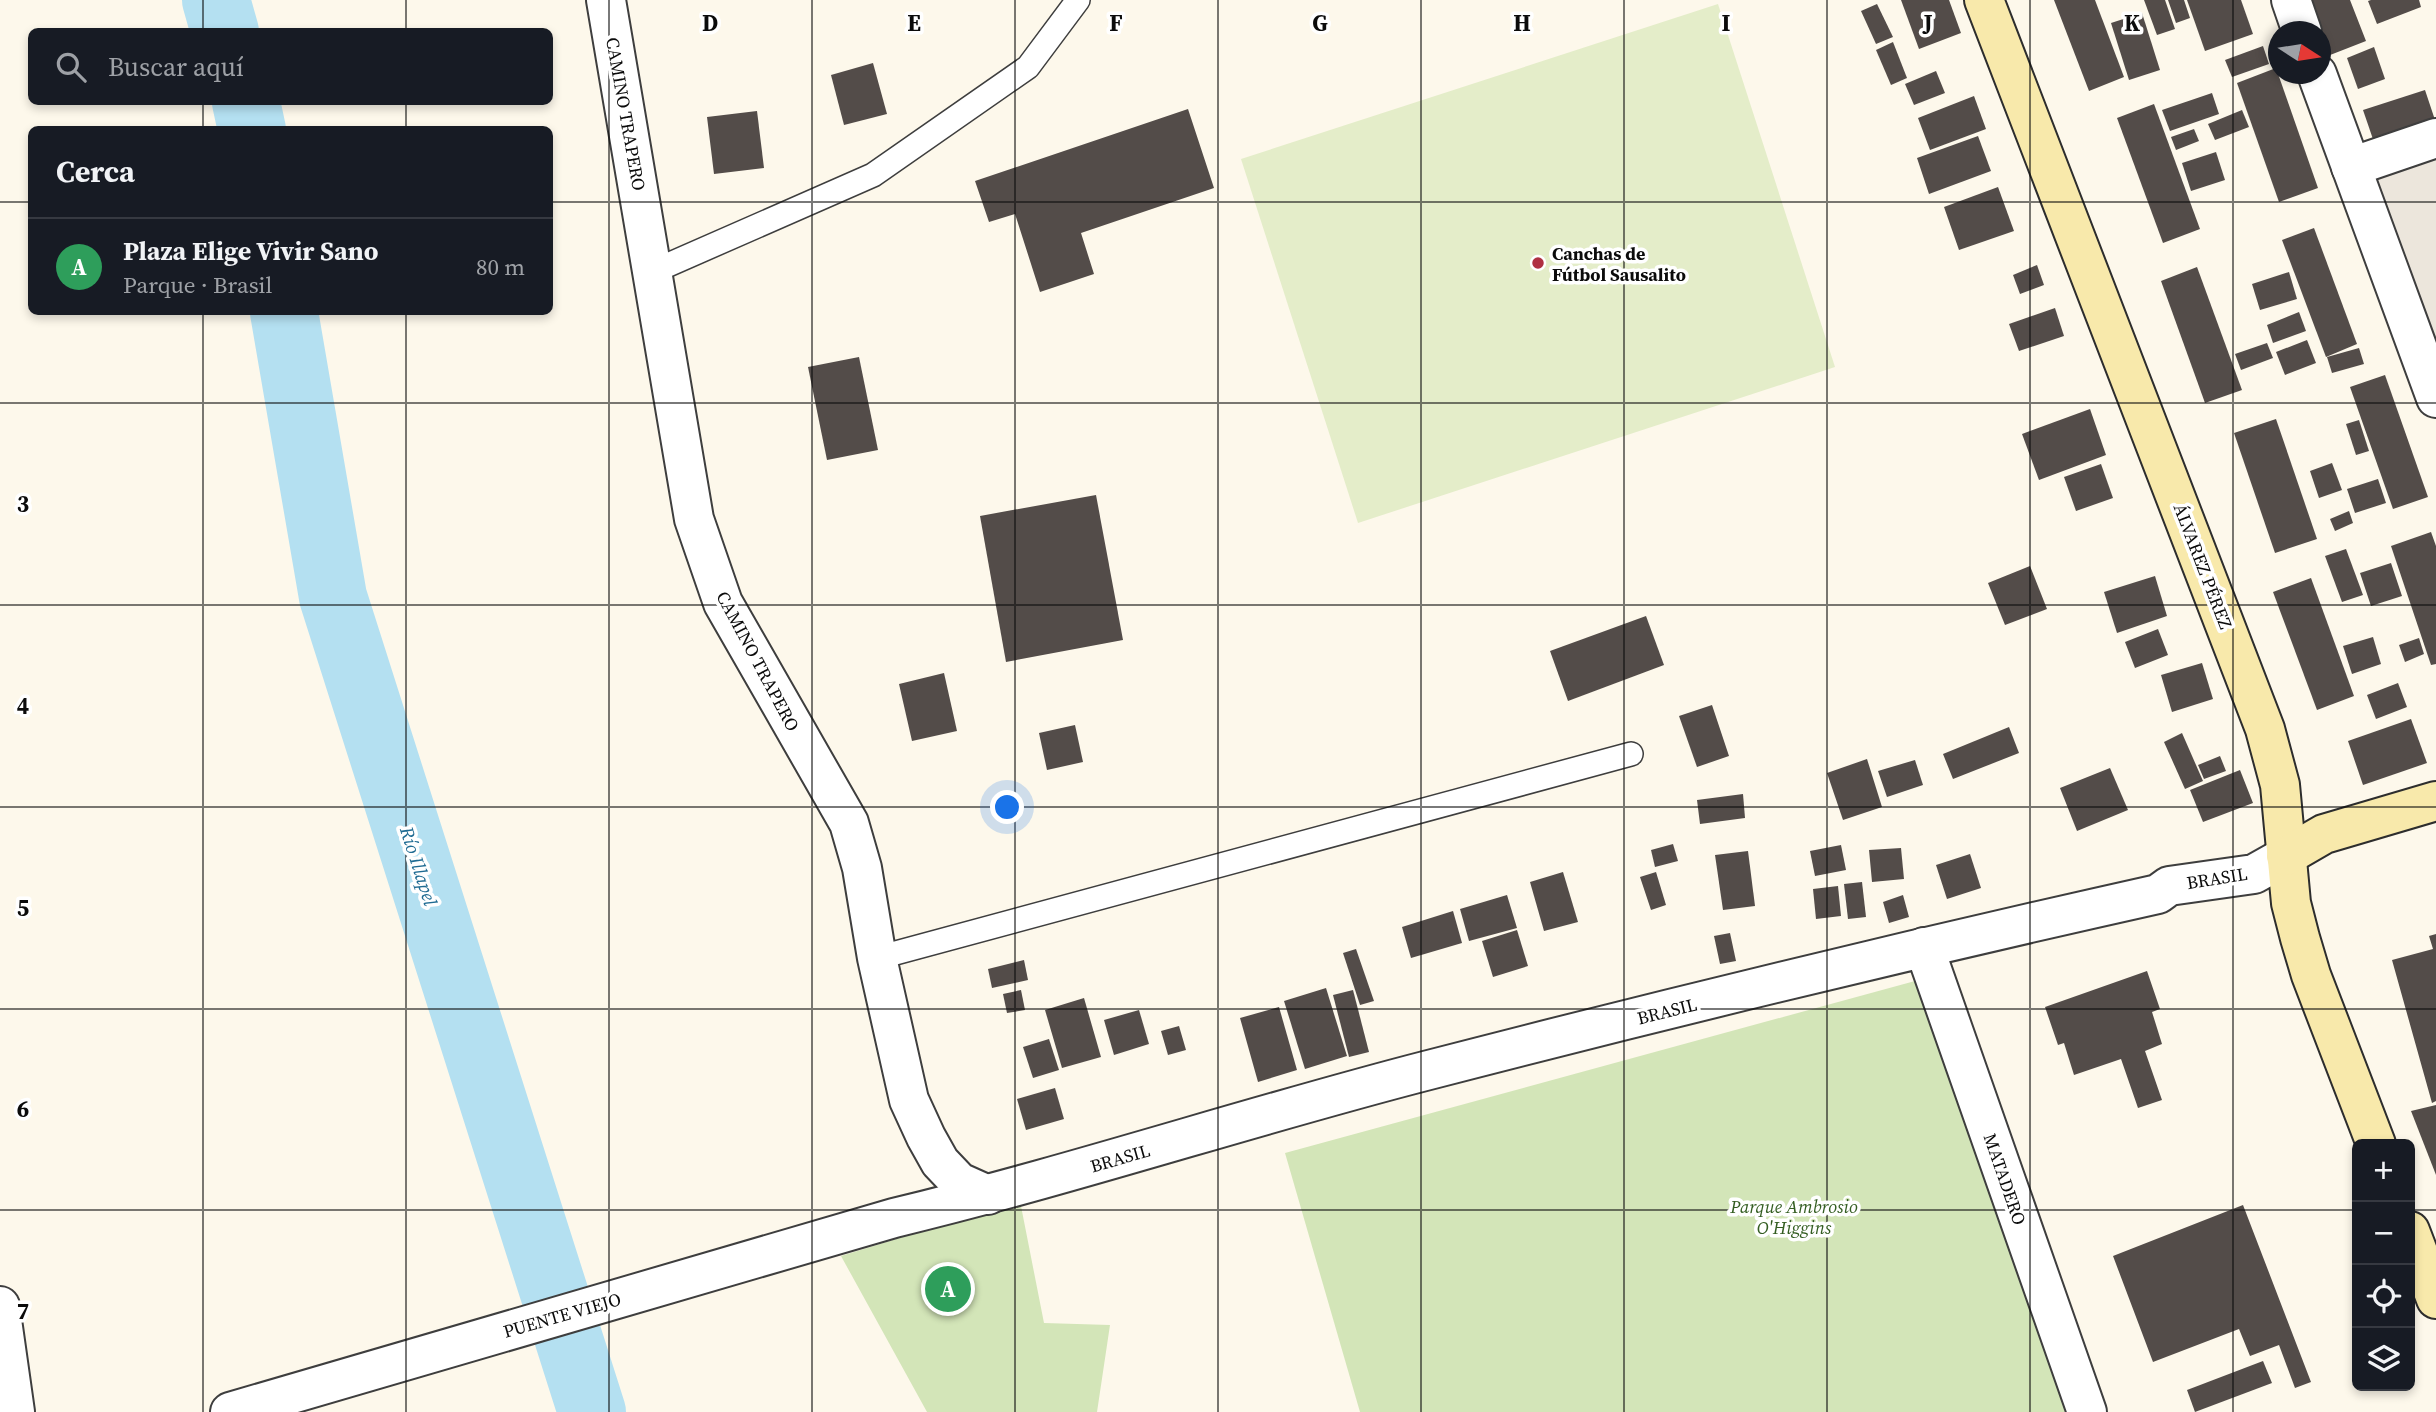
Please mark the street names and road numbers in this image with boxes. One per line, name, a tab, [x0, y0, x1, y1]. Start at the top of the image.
street label: CAMINO TRAPERO	[600, 35, 652, 193]
street label: ÁLVAREZ PÉREZ	[2168, 500, 2238, 632]
street label: CAMINO TRAPERO	[710, 587, 806, 735]
street label: BRASIL	[2185, 861, 2249, 895]
street label: BRASIL	[1634, 991, 1700, 1031]
street label: MATADERO	[1978, 1130, 2032, 1228]
street label: BRASIL	[1087, 1138, 1153, 1178]
street label: PUENTE VIEJO	[500, 1286, 624, 1344]

